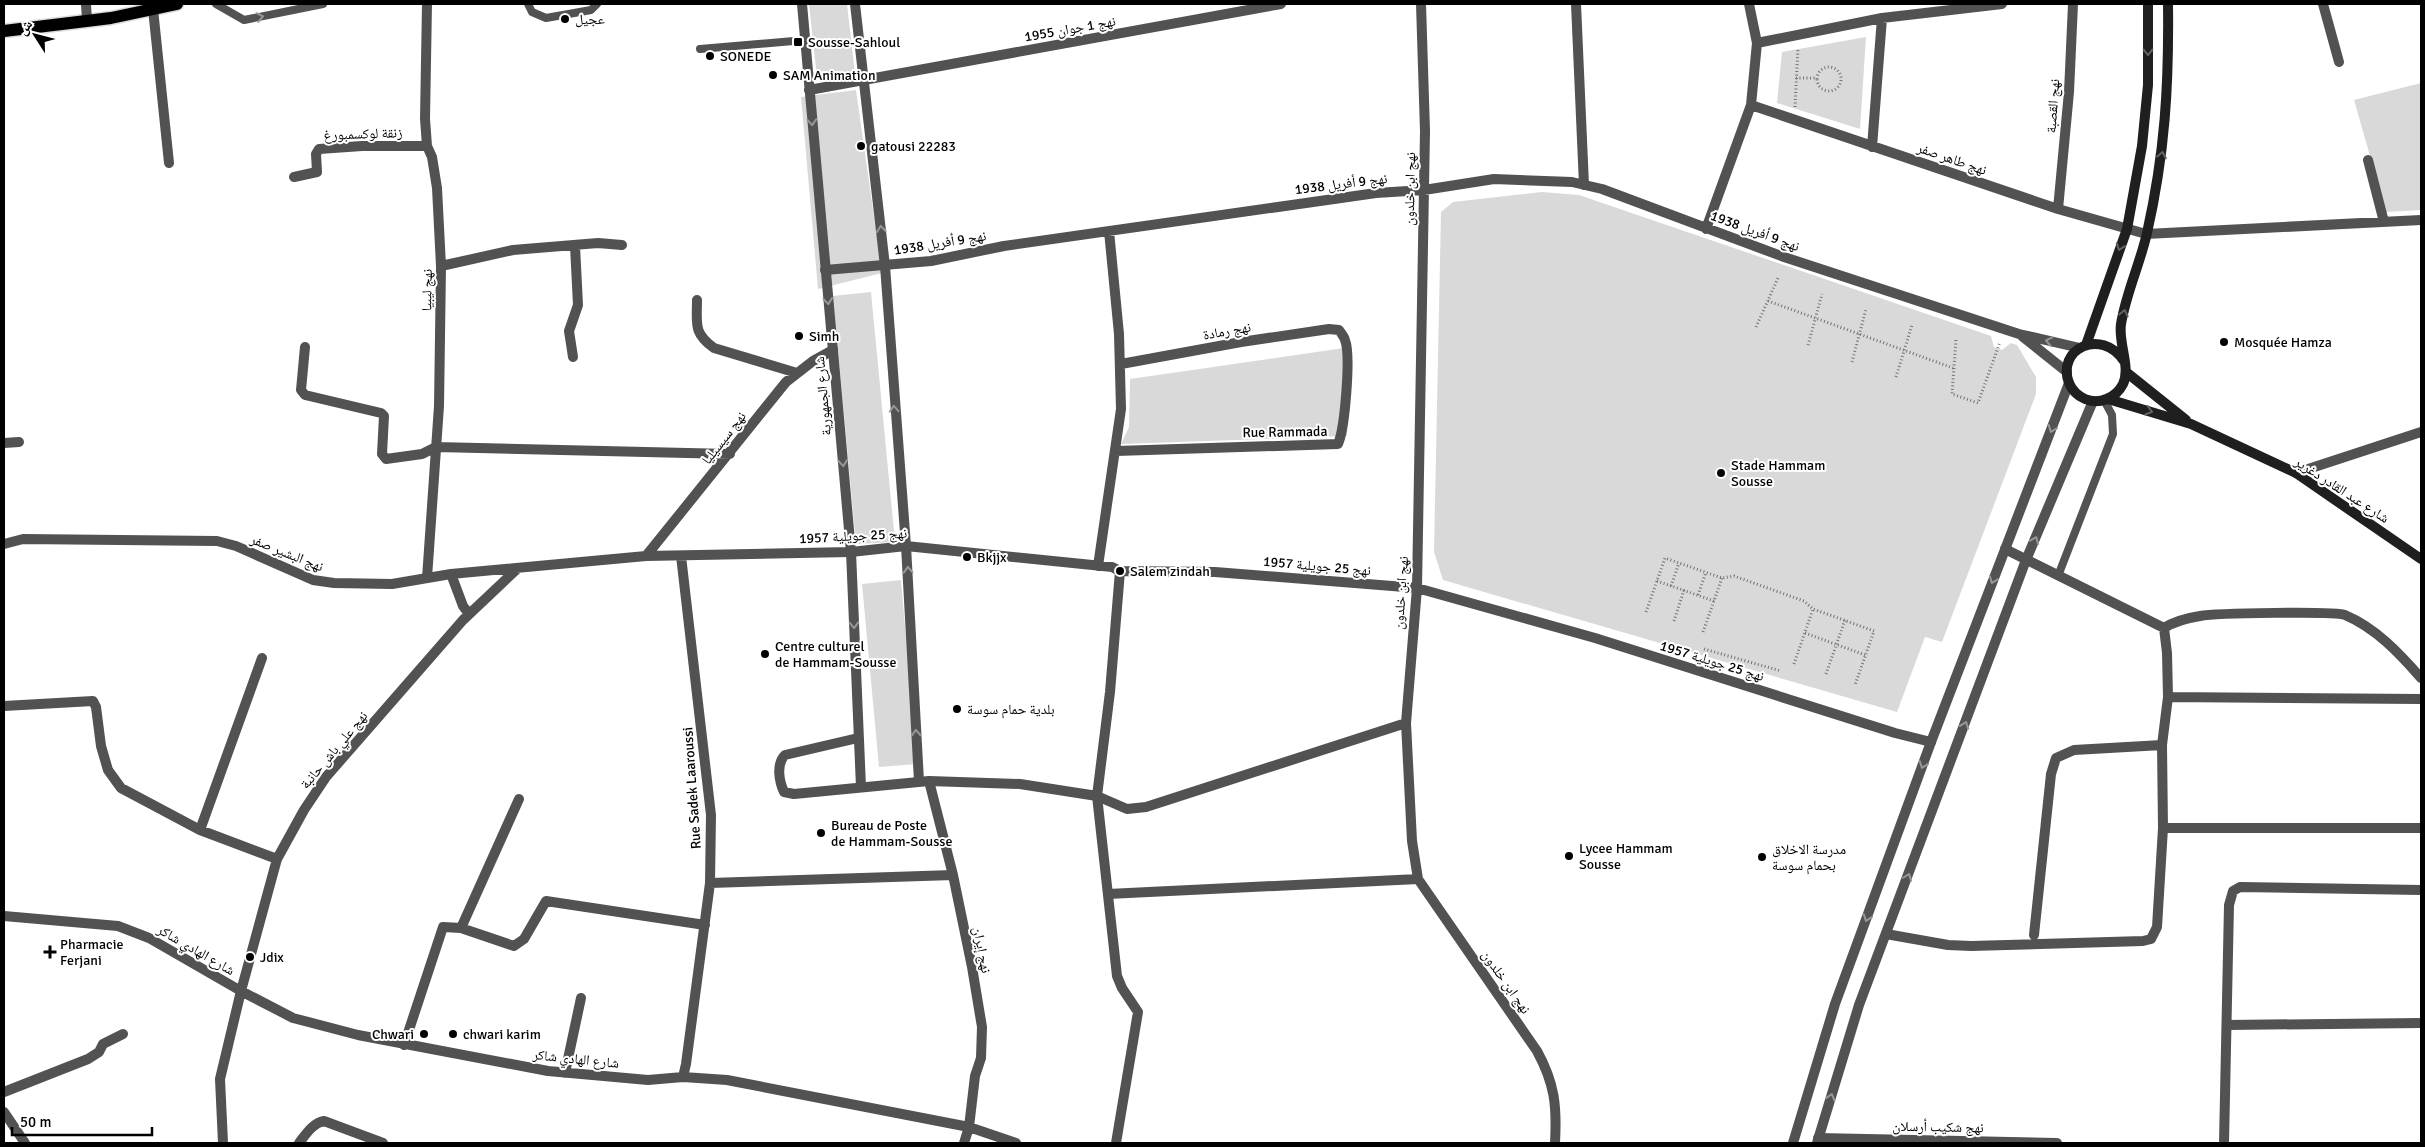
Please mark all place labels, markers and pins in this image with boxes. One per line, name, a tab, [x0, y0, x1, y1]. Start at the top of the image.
place label: عجيل	[575, 11, 605, 28]
marker: عجيل	[559, 13, 571, 25]
place label: Sousse-Sahloul	[808, 34, 900, 51]
marker: Sousse-Sahloul	[792, 36, 804, 48]
place label: SONEDE	[720, 48, 771, 65]
marker: SONEDE	[704, 50, 716, 62]
place label: SAM Animation	[783, 67, 876, 84]
marker: SAM Animation	[767, 69, 779, 81]
place label: gatousi 22283	[871, 138, 956, 155]
marker: gatousi 22283	[855, 140, 867, 152]
place label: Simh	[809, 328, 839, 345]
marker: Simh	[793, 330, 805, 342]
place label: Mosquée Hamza	[2234, 334, 2332, 351]
marker: Mosquée Hamza	[2218, 336, 2230, 348]
place label: Stade Hammam Sousse	[1731, 457, 1825, 490]
marker: Stade Hammam Sousse	[1715, 467, 1727, 479]
place label: Bkjjx	[977, 549, 1007, 566]
marker: Bkjjx	[961, 551, 973, 563]
place label: Salem zindah	[1130, 563, 1210, 580]
marker: Salem zindah	[1114, 565, 1126, 577]
place label: Centre culturel de Hammam-Sousse	[775, 638, 897, 671]
marker: Centre culturel de Hammam-Sousse	[759, 648, 771, 660]
place label: بلدية حمام سوسة	[967, 701, 1055, 719]
marker: بلدية حمام سوسة	[951, 703, 963, 715]
place label: Bureau de Poste de Hammam-Sousse	[831, 817, 953, 850]
marker: Bureau de Poste de Hammam-Sousse	[815, 827, 827, 839]
place label: Lycee Hammam Sousse	[1579, 840, 1673, 873]
place label: مدرسة الاخلاق بحمام سوسة	[1772, 841, 1846, 875]
marker: Lycee Hammam Sousse	[1563, 850, 1575, 862]
marker: مدرسة الاخلاق بحمام سوسة	[1756, 851, 1768, 863]
place label: Pharmacie Ferjani	[60, 936, 124, 969]
marker: Pharmacie Ferjani	[44, 946, 56, 958]
place label: Jdix	[260, 949, 284, 966]
marker: Jdix	[244, 951, 256, 963]
place label: Chwari	[372, 1026, 414, 1043]
place label: chwari karim	[463, 1026, 541, 1043]
marker: Chwari	[418, 1028, 430, 1040]
marker: chwari karim	[447, 1028, 459, 1040]

